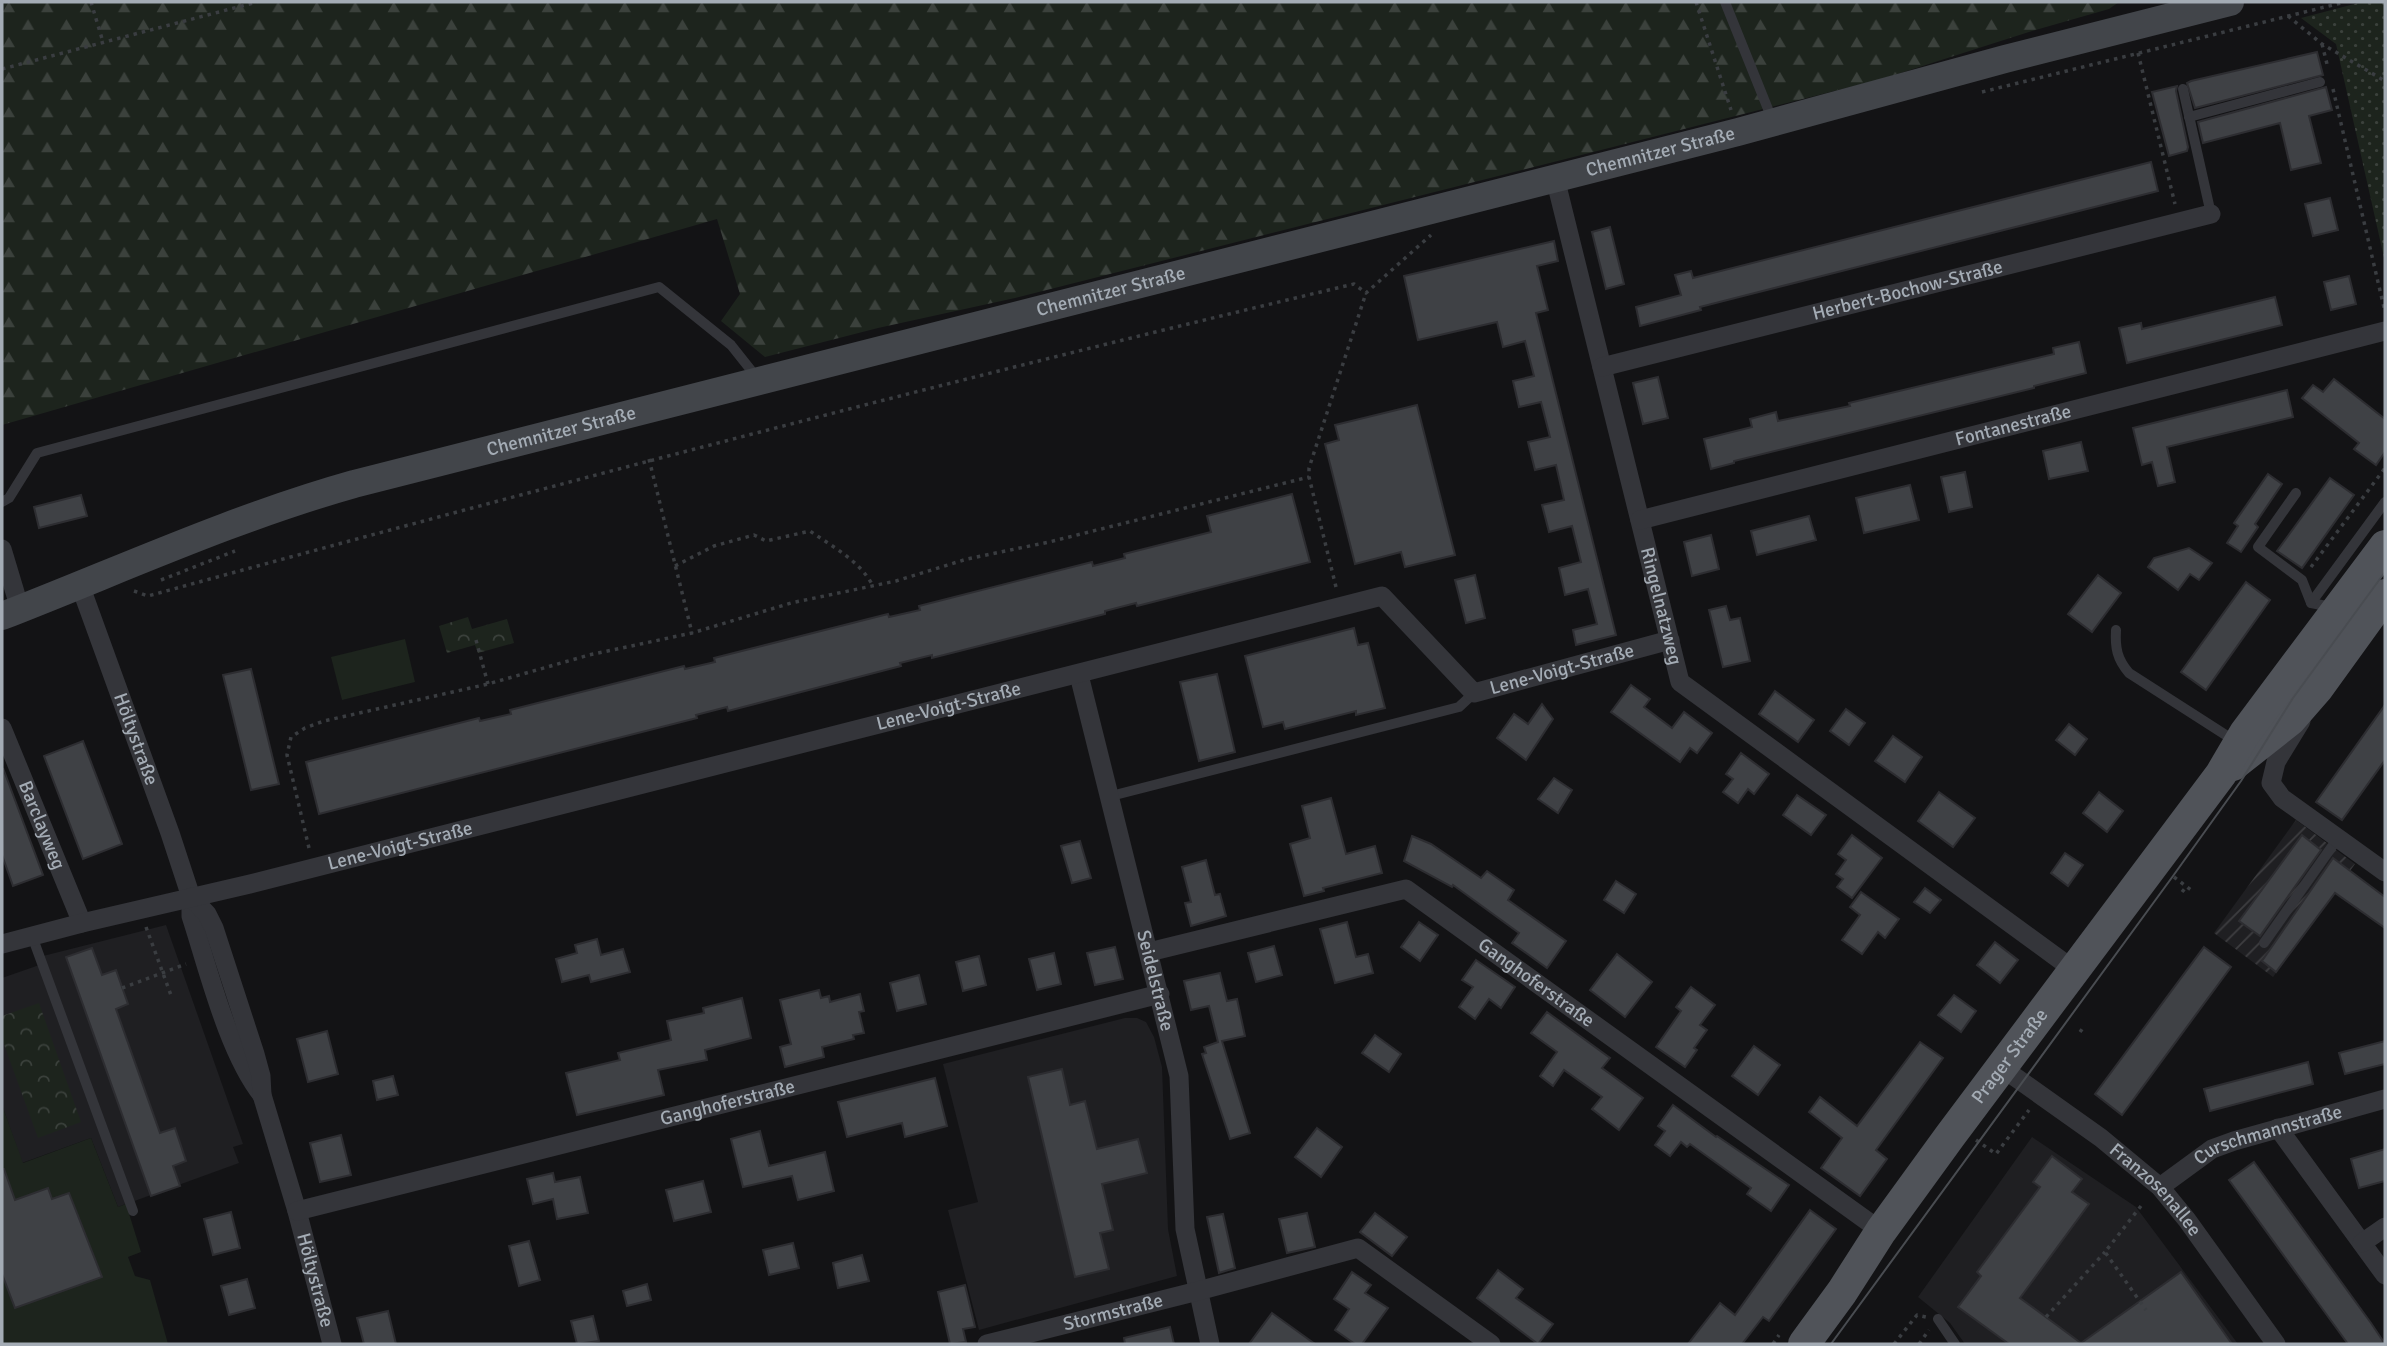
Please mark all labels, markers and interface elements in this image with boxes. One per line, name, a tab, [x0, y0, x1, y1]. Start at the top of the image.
street label: Chemnitzer Straße	[1583, 121, 1737, 182]
street label: Herbert-Bochow-Straße	[1810, 255, 2005, 326]
street label: Chemnitzer Straße	[1034, 261, 1188, 322]
street label: Fontanestraße	[1953, 399, 2074, 452]
street label: Chemnitzer Straße	[484, 401, 638, 462]
street label: Ringelnatzweg	[1635, 545, 1687, 667]
street label: Lene-Voigt-Straße	[1487, 638, 1637, 700]
street label: Lene-Voigt-Straße	[874, 676, 1023, 736]
street label: Höltystraße	[108, 690, 164, 789]
street label: Barclayweg	[13, 777, 71, 873]
street label: Lene-Voigt-Straße	[325, 816, 475, 876]
street label: Seidelstraße	[1131, 928, 1179, 1034]
street label: Ganghoferstraße	[1473, 933, 1599, 1033]
street label: Prager Straße	[1966, 1004, 2053, 1108]
street label: Ganghoferstraße	[658, 1074, 797, 1131]
street label: Curschmannstraße	[2189, 1100, 2345, 1170]
street label: Franzosenallee	[2104, 1138, 2207, 1241]
street label: Höltystraße	[291, 1230, 339, 1330]
street label: Stormstraße	[1061, 1288, 1165, 1336]

